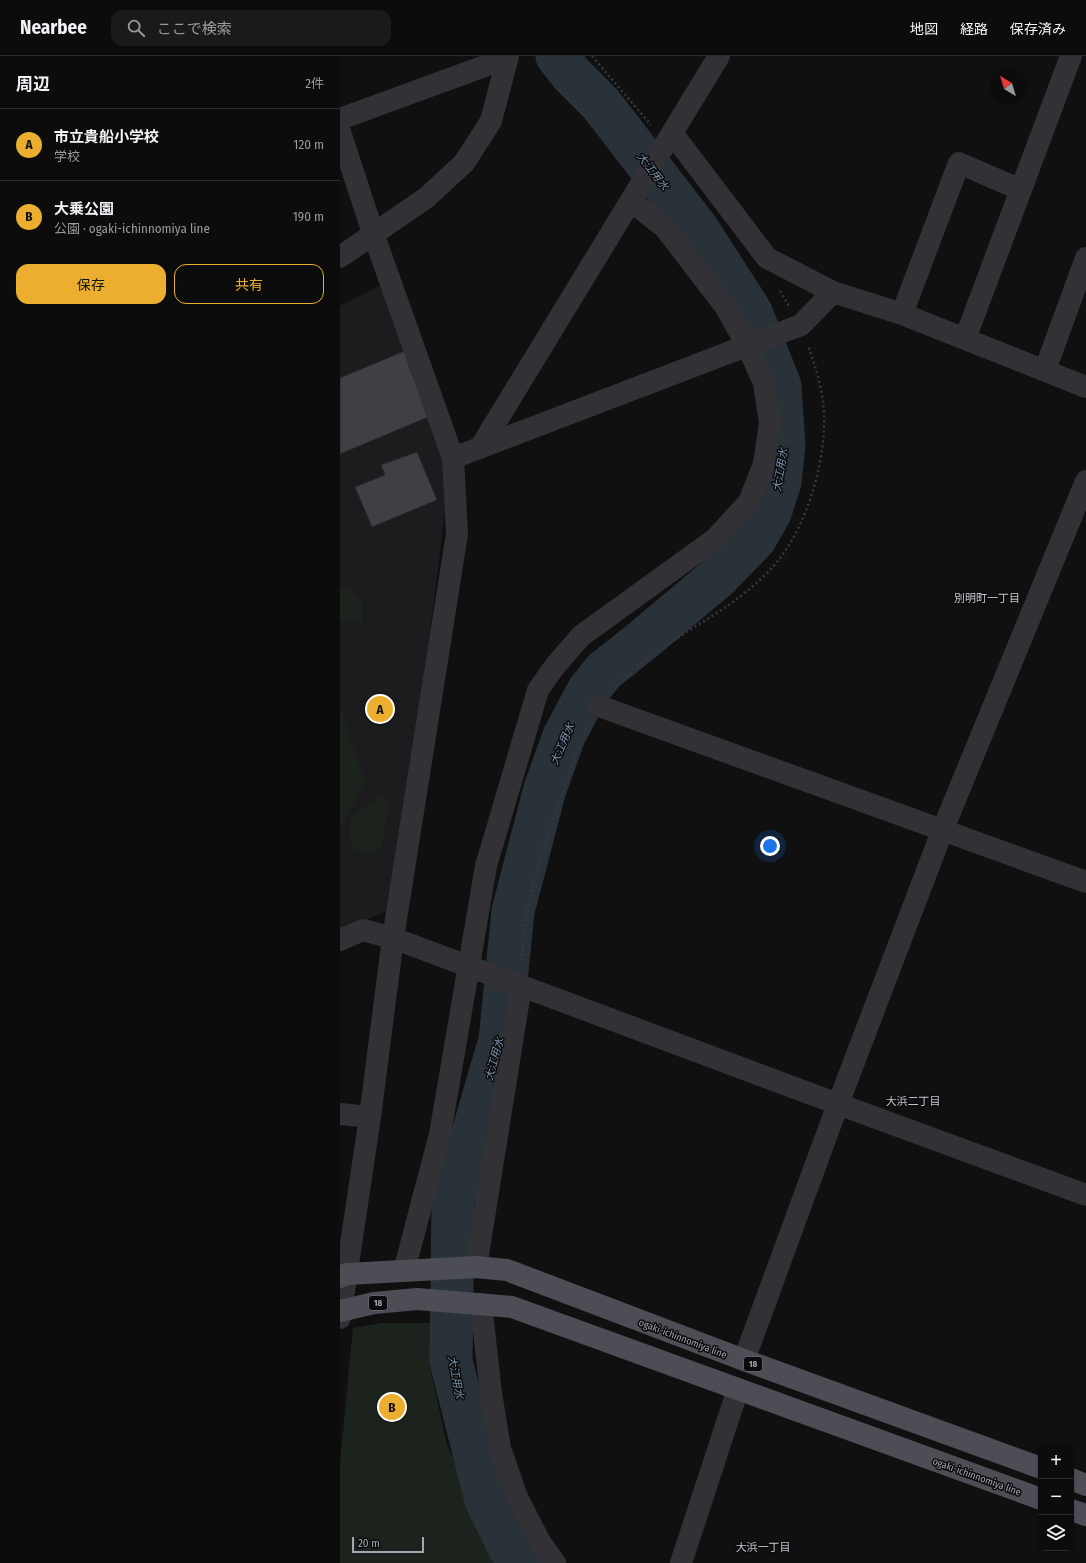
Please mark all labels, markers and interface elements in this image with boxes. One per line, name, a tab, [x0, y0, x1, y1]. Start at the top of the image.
search box	[111, 10, 391, 46]
text: Nearbee	[20, 16, 87, 39]
icon: search	[125, 17, 147, 39]
text: ここで検索	[157, 20, 232, 38]
text: 地図	[910, 21, 938, 38]
text: 経路	[960, 21, 988, 38]
text: 保存済み	[1010, 21, 1066, 38]
north arrow	[990, 68, 1026, 104]
text: 周辺	[16, 74, 50, 95]
text: 2件	[305, 76, 324, 91]
text: 市立貴船小学校	[54, 128, 159, 146]
text: A	[25, 137, 33, 152]
text: 120 m	[293, 137, 324, 152]
text: 学校	[54, 149, 80, 164]
water label: 大江用水	[634, 150, 672, 193]
text: 大乗公園	[54, 200, 114, 218]
text: B	[25, 209, 33, 224]
text: 190 m	[293, 209, 324, 224]
text: 公園 · ogaki-ichinnomiya line	[54, 221, 210, 236]
button: 保存	[16, 264, 166, 304]
button: 共有	[174, 264, 324, 304]
water label: 大江用水	[771, 446, 791, 493]
district label: 別明町一丁目	[954, 592, 1020, 605]
pin: A	[367, 694, 393, 724]
water label: 大江用水	[548, 720, 577, 767]
your location	[760, 836, 780, 856]
water label: 大江用水	[483, 1035, 507, 1082]
district label: 大浜二丁目	[886, 1095, 941, 1108]
road number: 18	[369, 1296, 387, 1310]
street label: ogaki-ichinnomiya line	[637, 1317, 728, 1361]
water label: 大江用水	[445, 1354, 466, 1401]
road number: 18	[744, 1357, 762, 1371]
pin: B	[379, 1392, 405, 1422]
map controls	[1038, 1443, 1074, 1551]
button: +	[1038, 1443, 1074, 1479]
street label: ogaki-ichinnomiya line	[931, 1455, 1022, 1499]
button: −	[1038, 1479, 1074, 1515]
button: layers	[1038, 1515, 1074, 1551]
scale bar	[352, 1535, 424, 1554]
text: 20 m	[358, 1537, 380, 1550]
district label: 大浜一丁目	[736, 1541, 791, 1554]

